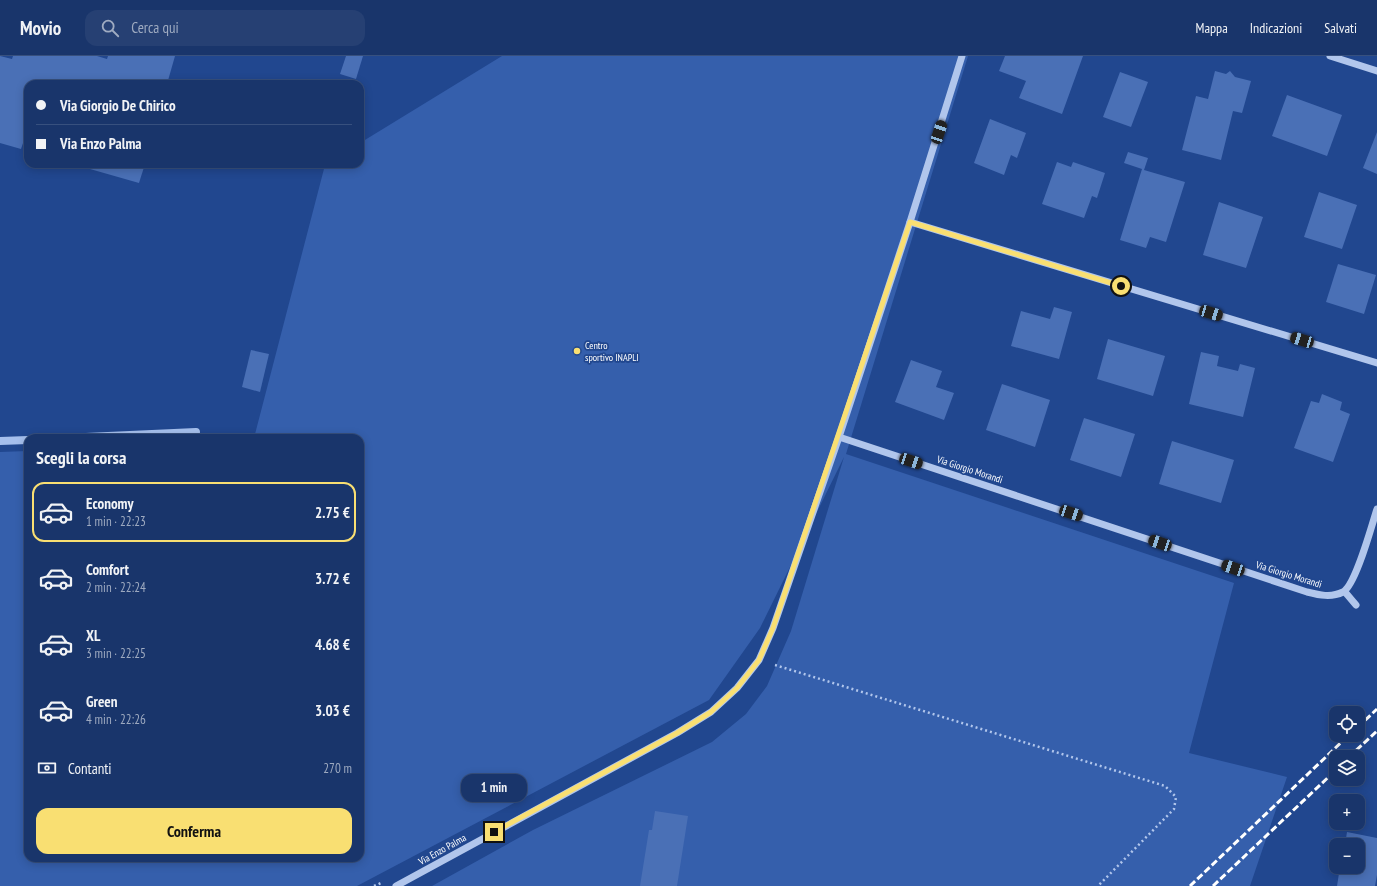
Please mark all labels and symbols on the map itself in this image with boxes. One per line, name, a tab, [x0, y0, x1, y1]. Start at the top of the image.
car	[930, 119, 948, 145]
route start	[1112, 277, 1130, 295]
car	[1198, 304, 1224, 322]
car	[1289, 331, 1315, 349]
place label: Centro sportivo INAPLI	[585, 339, 639, 364]
marker: Centro sportivo INAPLI	[572, 346, 582, 356]
car	[898, 452, 924, 470]
street label: Via Giorgio Morandi	[934, 452, 1004, 486]
car	[1058, 504, 1084, 522]
car	[1147, 533, 1173, 553]
car	[1220, 558, 1246, 578]
street label: Via Giorgio Morandi	[1253, 558, 1323, 591]
callout: 1 min	[461, 774, 527, 802]
route end	[485, 823, 503, 841]
street label: Via Enzo Palma	[415, 831, 468, 868]

